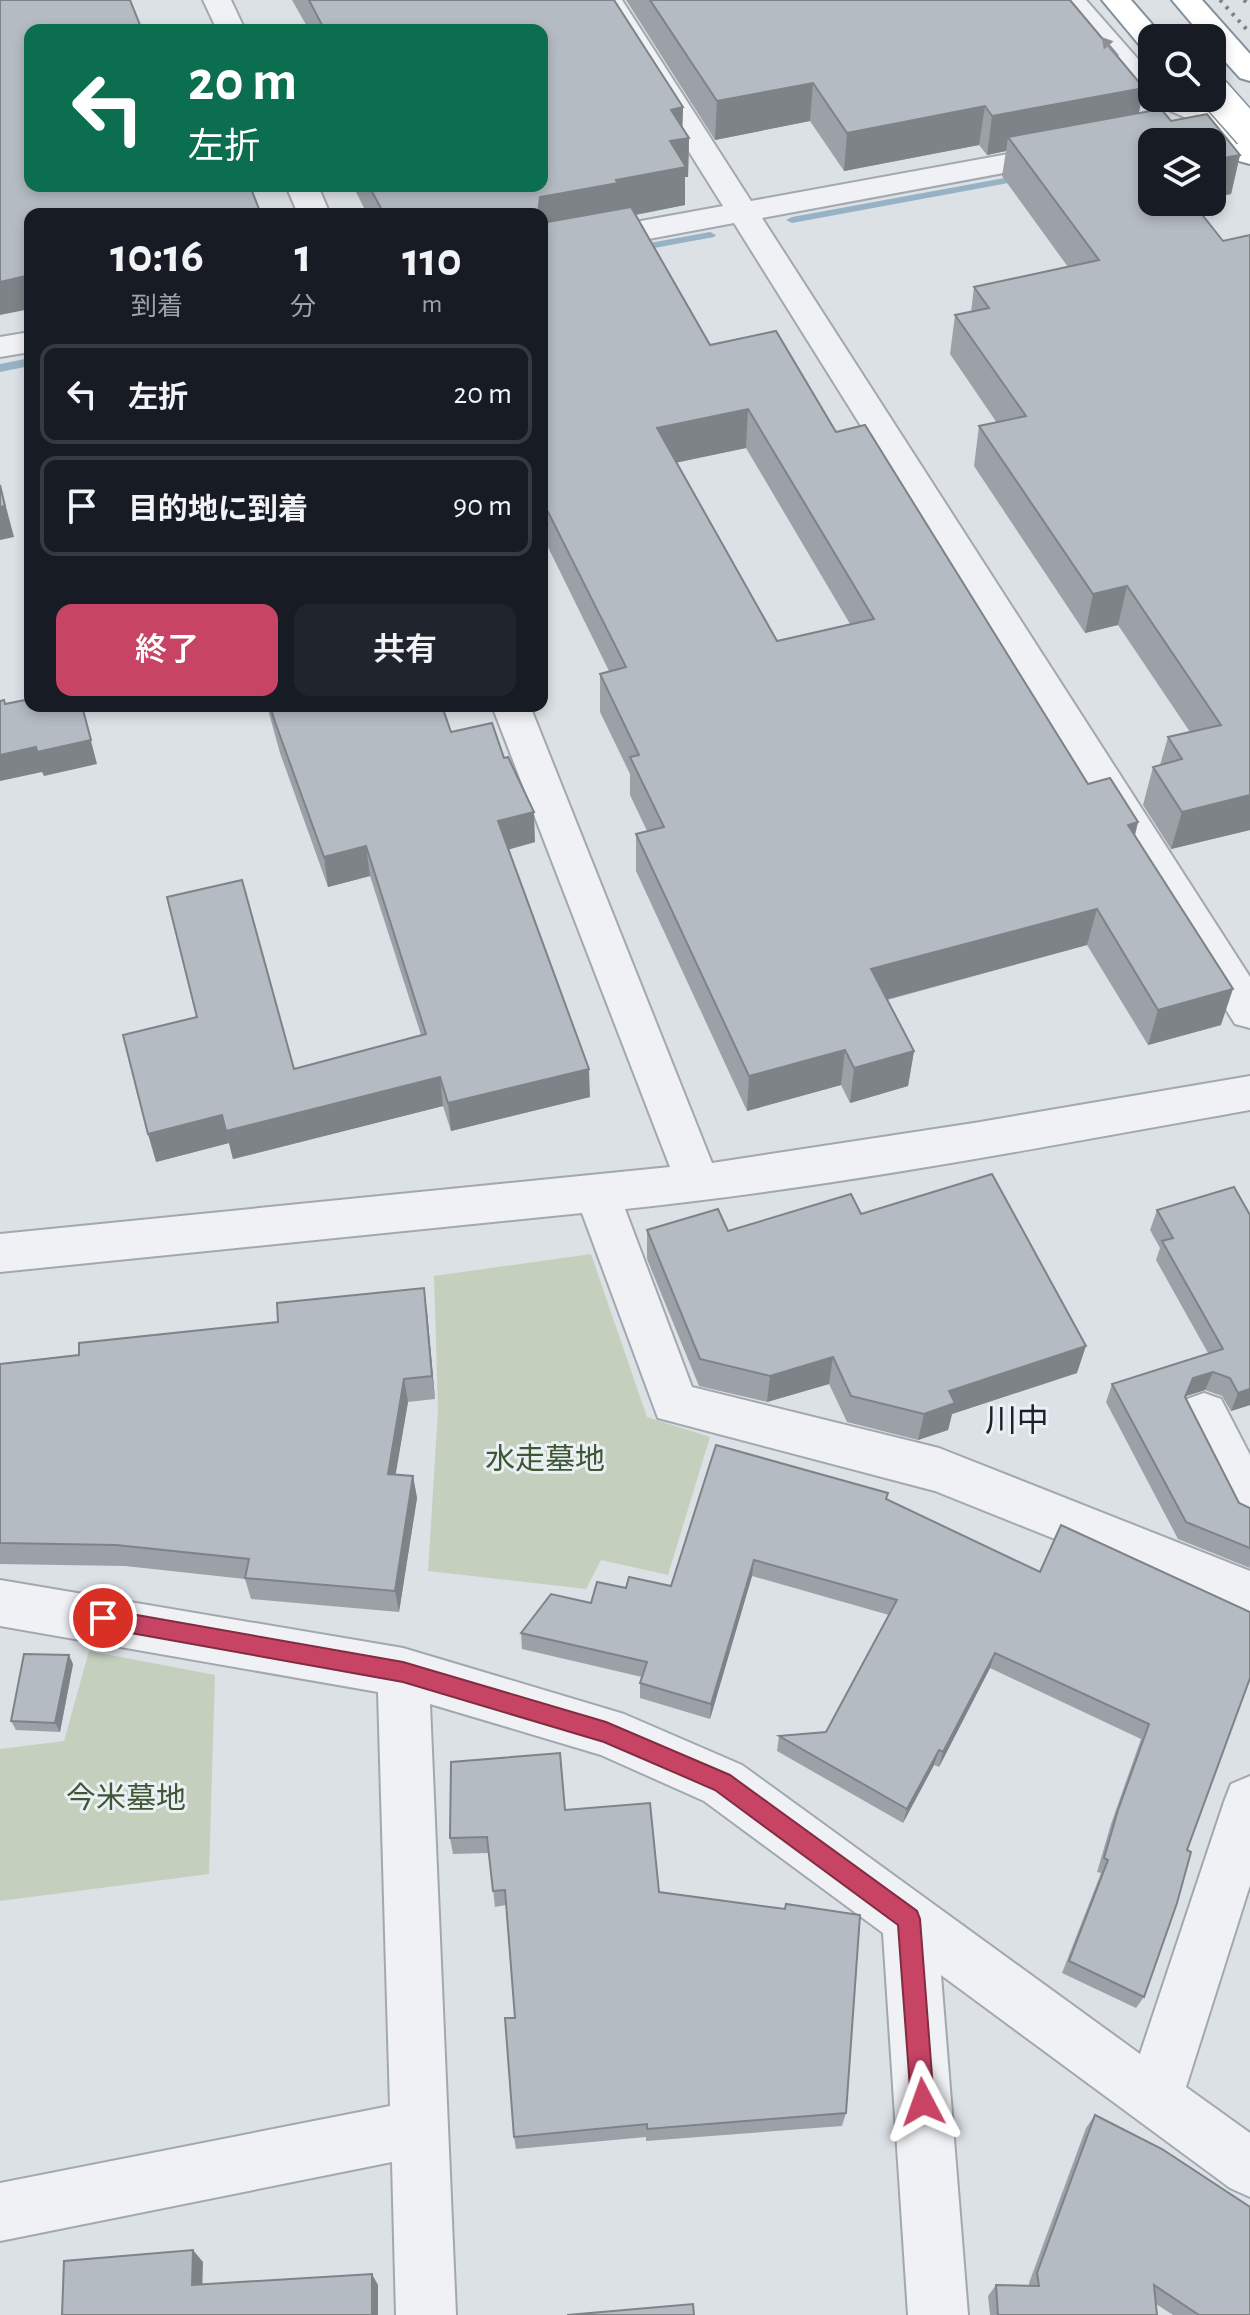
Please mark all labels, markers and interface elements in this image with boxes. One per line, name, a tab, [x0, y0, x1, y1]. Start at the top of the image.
map controls	[1138, 24, 1226, 216]
button: search	[1138, 24, 1226, 112]
one-way arrow	[1102, 37, 1119, 57]
text: 20 m	[188, 54, 297, 110]
icon: left	[56, 56, 160, 160]
button: layers	[1138, 128, 1226, 216]
text: 左折	[188, 129, 260, 165]
text: 10:16	[110, 233, 204, 281]
text: 1	[294, 233, 312, 281]
text: 110	[402, 237, 462, 285]
text: m	[422, 291, 442, 317]
text: 到着	[131, 294, 183, 320]
text: 分	[290, 294, 316, 320]
icon: left	[60, 372, 104, 416]
text: 20 m	[454, 379, 512, 409]
text: 左折	[128, 383, 188, 413]
icon: arrive	[60, 484, 104, 528]
text: 90 m	[453, 491, 512, 521]
text: 目的地に到着	[128, 495, 308, 525]
button: 終了	[56, 604, 278, 696]
button: 共有	[294, 604, 516, 696]
district label: 川中	[985, 1404, 1049, 1437]
park label: 水走墓地	[485, 1443, 605, 1475]
pin	[69, 1584, 137, 1652]
icon: arrive	[81, 1596, 125, 1640]
park label: 今米墓地	[66, 1782, 186, 1814]
position arrow	[881, 2060, 965, 2144]

